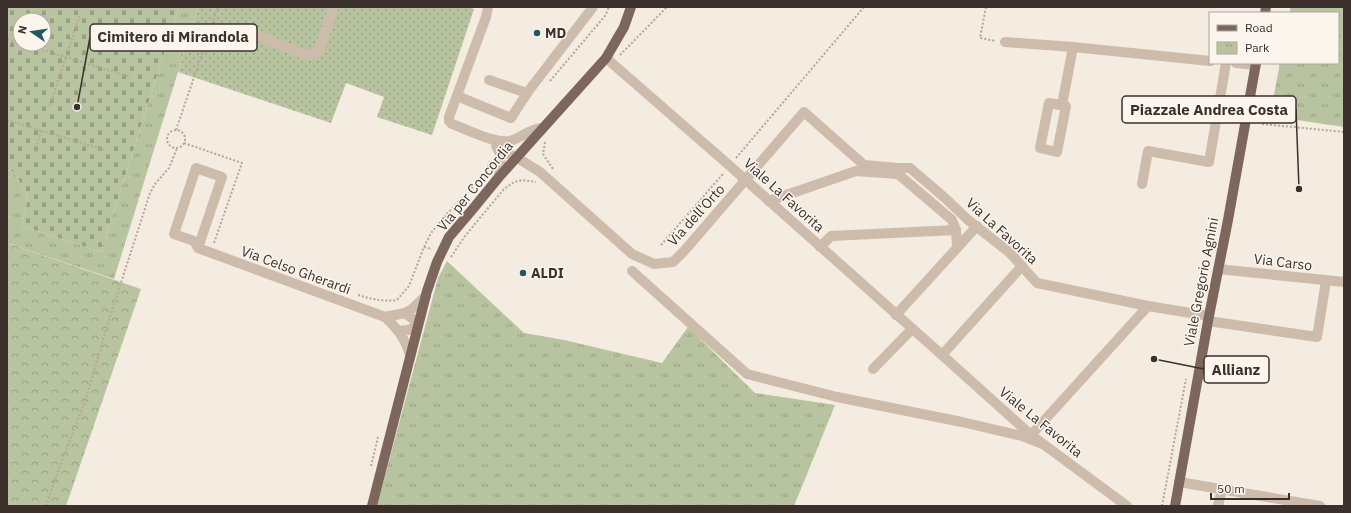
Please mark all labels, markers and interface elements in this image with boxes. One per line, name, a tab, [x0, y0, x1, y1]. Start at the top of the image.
north arrow	[12, 12, 52, 52]
legend	[1209, 12, 1339, 64]
text: Road	[1245, 20, 1273, 35]
text: N	[15, 24, 30, 35]
callout: Cimitero di Mirandola	[90, 24, 257, 51]
place label: MD	[545, 24, 566, 42]
text: Cimitero di Mirandola	[97, 27, 249, 46]
marker: MD	[532, 28, 542, 38]
text: Park	[1245, 40, 1270, 55]
callout: Piazzale Andrea Costa	[1122, 96, 1296, 123]
text: Piazzale Andrea Costa	[1130, 100, 1288, 119]
street label: Via per Concordia	[433, 137, 517, 235]
street label: Viale La Favorita	[740, 154, 828, 236]
street label: Via dell'Orto	[663, 180, 729, 250]
street label: Via La Favorita	[962, 194, 1042, 268]
street label: Viale Gregorio Agnini	[1180, 216, 1222, 348]
street label: Via Celso Gherardi	[239, 242, 353, 298]
street label: Via Carso	[1253, 249, 1313, 275]
place label: ALDI	[531, 264, 564, 282]
marker: ALDI	[518, 268, 528, 278]
callout: Allianz	[1204, 356, 1269, 383]
text: Allianz	[1212, 360, 1261, 379]
street label: Viale La Favorita	[996, 383, 1087, 462]
scale bar	[1211, 475, 1289, 501]
text: 50 m	[1217, 481, 1245, 496]

